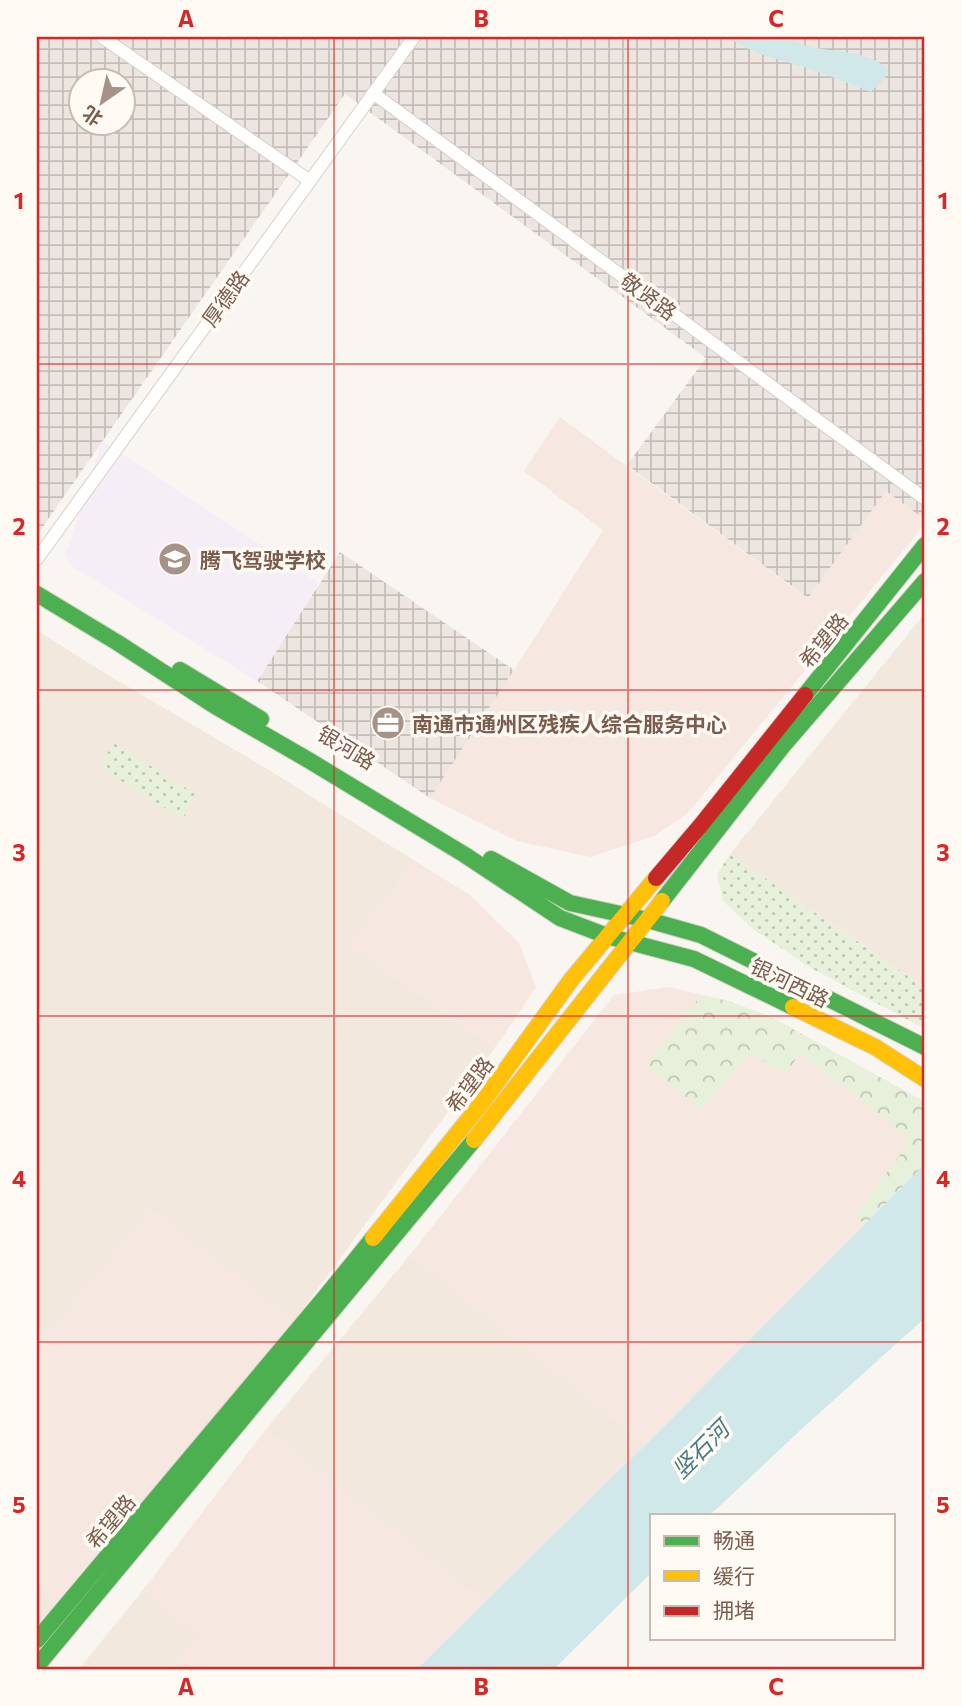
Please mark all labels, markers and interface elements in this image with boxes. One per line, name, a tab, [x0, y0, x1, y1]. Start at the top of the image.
text: A	[178, 4, 195, 32]
text: B	[473, 4, 489, 32]
text: C	[768, 4, 784, 32]
north arrow	[66, 66, 136, 136]
text: 北	[78, 102, 107, 131]
text: 1	[14, 186, 24, 214]
text: 1	[938, 186, 948, 214]
street label: 厚德路	[196, 265, 254, 331]
street label: 敬贤路	[616, 267, 682, 325]
text: 2	[12, 512, 26, 540]
text: 2	[936, 512, 950, 540]
school or university icon: 腾飞驾驶学校	[156, 540, 194, 578]
place label: 腾飞驾驶学校	[200, 547, 326, 572]
street label: 希望路	[793, 608, 853, 672]
office icon: 南通市通州区残疾人综合服务中心	[369, 704, 407, 742]
place label: 南通市通州区残疾人综合服务中心	[412, 711, 727, 736]
street label: 银河路	[314, 720, 380, 774]
text: 3	[12, 838, 26, 866]
text: 3	[936, 838, 950, 866]
street label: 银河西路	[747, 952, 833, 1012]
street label: 希望路	[440, 1051, 498, 1117]
text: 4	[12, 1164, 26, 1192]
text: 4	[936, 1164, 950, 1192]
water label: 竖石河	[666, 1412, 737, 1483]
street label: 希望路	[80, 1489, 140, 1553]
text: 5	[12, 1490, 26, 1518]
text: 5	[936, 1490, 950, 1518]
legend	[650, 1514, 895, 1640]
text: 畅通	[713, 1527, 755, 1552]
text: 缓行	[713, 1563, 755, 1588]
text: 拥堵	[713, 1597, 755, 1622]
text: A	[178, 1672, 195, 1700]
text: B	[473, 1672, 489, 1700]
text: C	[768, 1672, 784, 1700]

